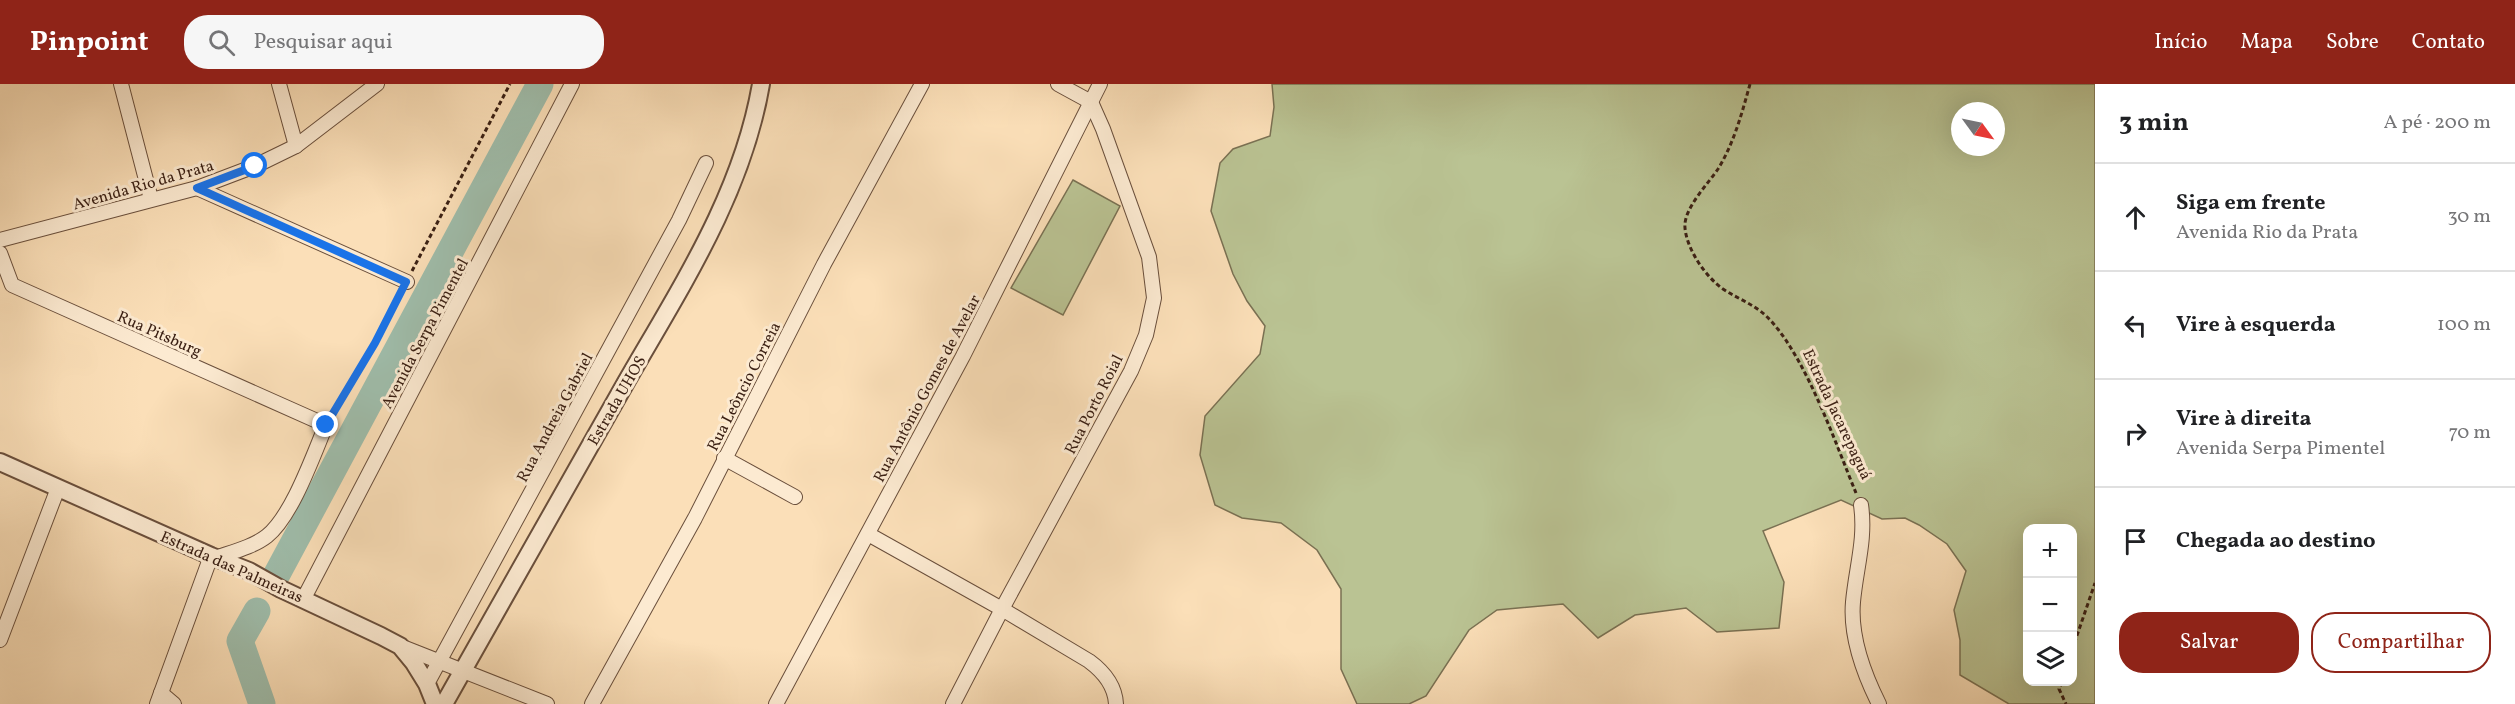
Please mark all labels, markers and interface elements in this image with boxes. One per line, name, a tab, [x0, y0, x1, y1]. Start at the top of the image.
search box	[184, 15, 604, 69]
text: Pinpoint	[30, 23, 148, 62]
icon: search	[205, 26, 238, 59]
text: Pesquisar aqui	[253, 27, 393, 58]
text: Início	[2154, 28, 2207, 57]
text: Mapa	[2240, 28, 2293, 57]
text: Sobre	[2326, 28, 2379, 57]
text: Contato	[2412, 28, 2485, 57]
north arrow	[1951, 102, 2005, 156]
text: 3 min	[2119, 105, 2189, 141]
text: A pé · 200 m	[2383, 109, 2491, 137]
route start	[241, 152, 267, 178]
street label: Avenida Rio da Prata	[70, 155, 217, 217]
text: Siga em frente	[2176, 188, 2326, 219]
icon: ahead	[2119, 201, 2152, 234]
text: 30 m	[2447, 203, 2491, 231]
text: Avenida Rio da Prata	[2176, 219, 2358, 247]
street label: Avenida Serpa Pimentel	[377, 255, 475, 413]
street label: Rua Antônio Gomes de Avelar	[869, 291, 987, 487]
street label: Rua Pitsburg	[113, 306, 205, 363]
icon: left	[2119, 309, 2152, 342]
text: Vire à esquerda	[2176, 310, 2336, 341]
text: 100 m	[2437, 311, 2491, 339]
street label: Rua Leôncio Correia	[703, 319, 787, 455]
street label: Estrada Jacarepaguá	[1796, 346, 1876, 484]
street label: Rua Andreia Gabriel	[512, 349, 599, 486]
street label: Rua Porto Roial	[1060, 351, 1129, 459]
street label: Estrada UHOS	[583, 352, 652, 450]
text: Vire à direita	[2176, 404, 2312, 435]
route end	[312, 411, 338, 437]
icon: right	[2119, 417, 2152, 450]
text: 70 m	[2448, 419, 2491, 447]
text: Avenida Serpa Pimentel	[2176, 435, 2385, 463]
map controls	[2023, 524, 2077, 686]
button: +	[2023, 524, 2077, 578]
icon: arrive	[2119, 525, 2152, 558]
street label: Estrada das Palmeiras	[156, 526, 306, 609]
text: Chegada ao destino	[2176, 526, 2376, 557]
button: −	[2023, 578, 2077, 632]
button: Salvar	[2119, 612, 2299, 673]
button: Compartilhar	[2311, 612, 2491, 673]
button: layers	[2023, 632, 2077, 686]

